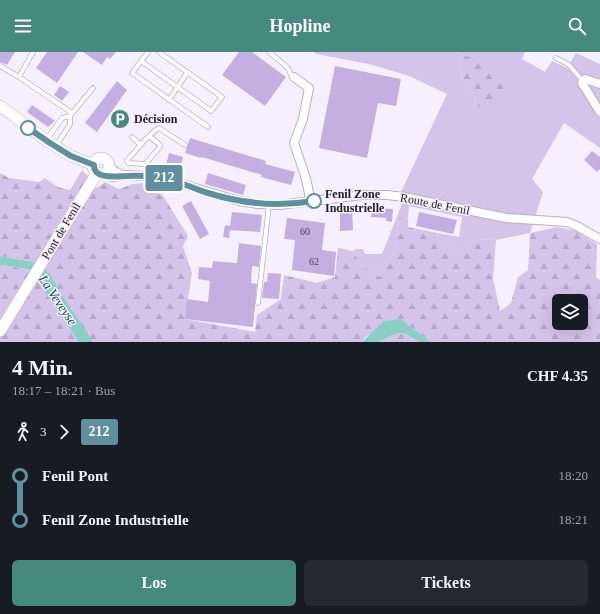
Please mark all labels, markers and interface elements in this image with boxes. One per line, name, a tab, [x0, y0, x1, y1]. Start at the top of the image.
icon: menu	[12, 15, 34, 37]
icon: search	[566, 15, 588, 37]
text: Hopline	[269, 16, 331, 36]
parking icon: Décision	[109, 108, 131, 130]
place label: Décision	[134, 112, 178, 126]
unlabelled marker	[20, 120, 36, 136]
line badge: 212	[141, 165, 187, 191]
text: 212	[154, 170, 175, 185]
place label: Fenil Zone Industrielle	[325, 187, 385, 215]
street label: Route de Fenil	[399, 190, 472, 218]
marker: Fenil Zone Industrielle	[306, 193, 322, 209]
street label: Pont de Fenil	[39, 199, 84, 262]
house number: 60	[300, 226, 310, 237]
house number: 62	[309, 256, 319, 267]
water label: La Veveyse	[35, 271, 80, 328]
map controls	[552, 294, 588, 330]
button: layers	[552, 294, 588, 330]
text: 4 Min.	[12, 355, 73, 380]
text: CHF 4.35	[527, 368, 588, 384]
text: 18:17 – 18:21 · Bus	[12, 383, 115, 398]
icon: walk	[12, 421, 34, 443]
icon: forward	[53, 421, 75, 443]
text: 3	[40, 424, 47, 439]
text: 212	[89, 424, 110, 439]
text: Fenil Pont	[42, 468, 108, 484]
text: 18:20	[558, 468, 588, 483]
text: Fenil Zone Industrielle	[42, 512, 189, 528]
text: 18:21	[558, 512, 588, 527]
button: Los	[12, 560, 296, 606]
button: Tickets	[304, 560, 588, 606]

